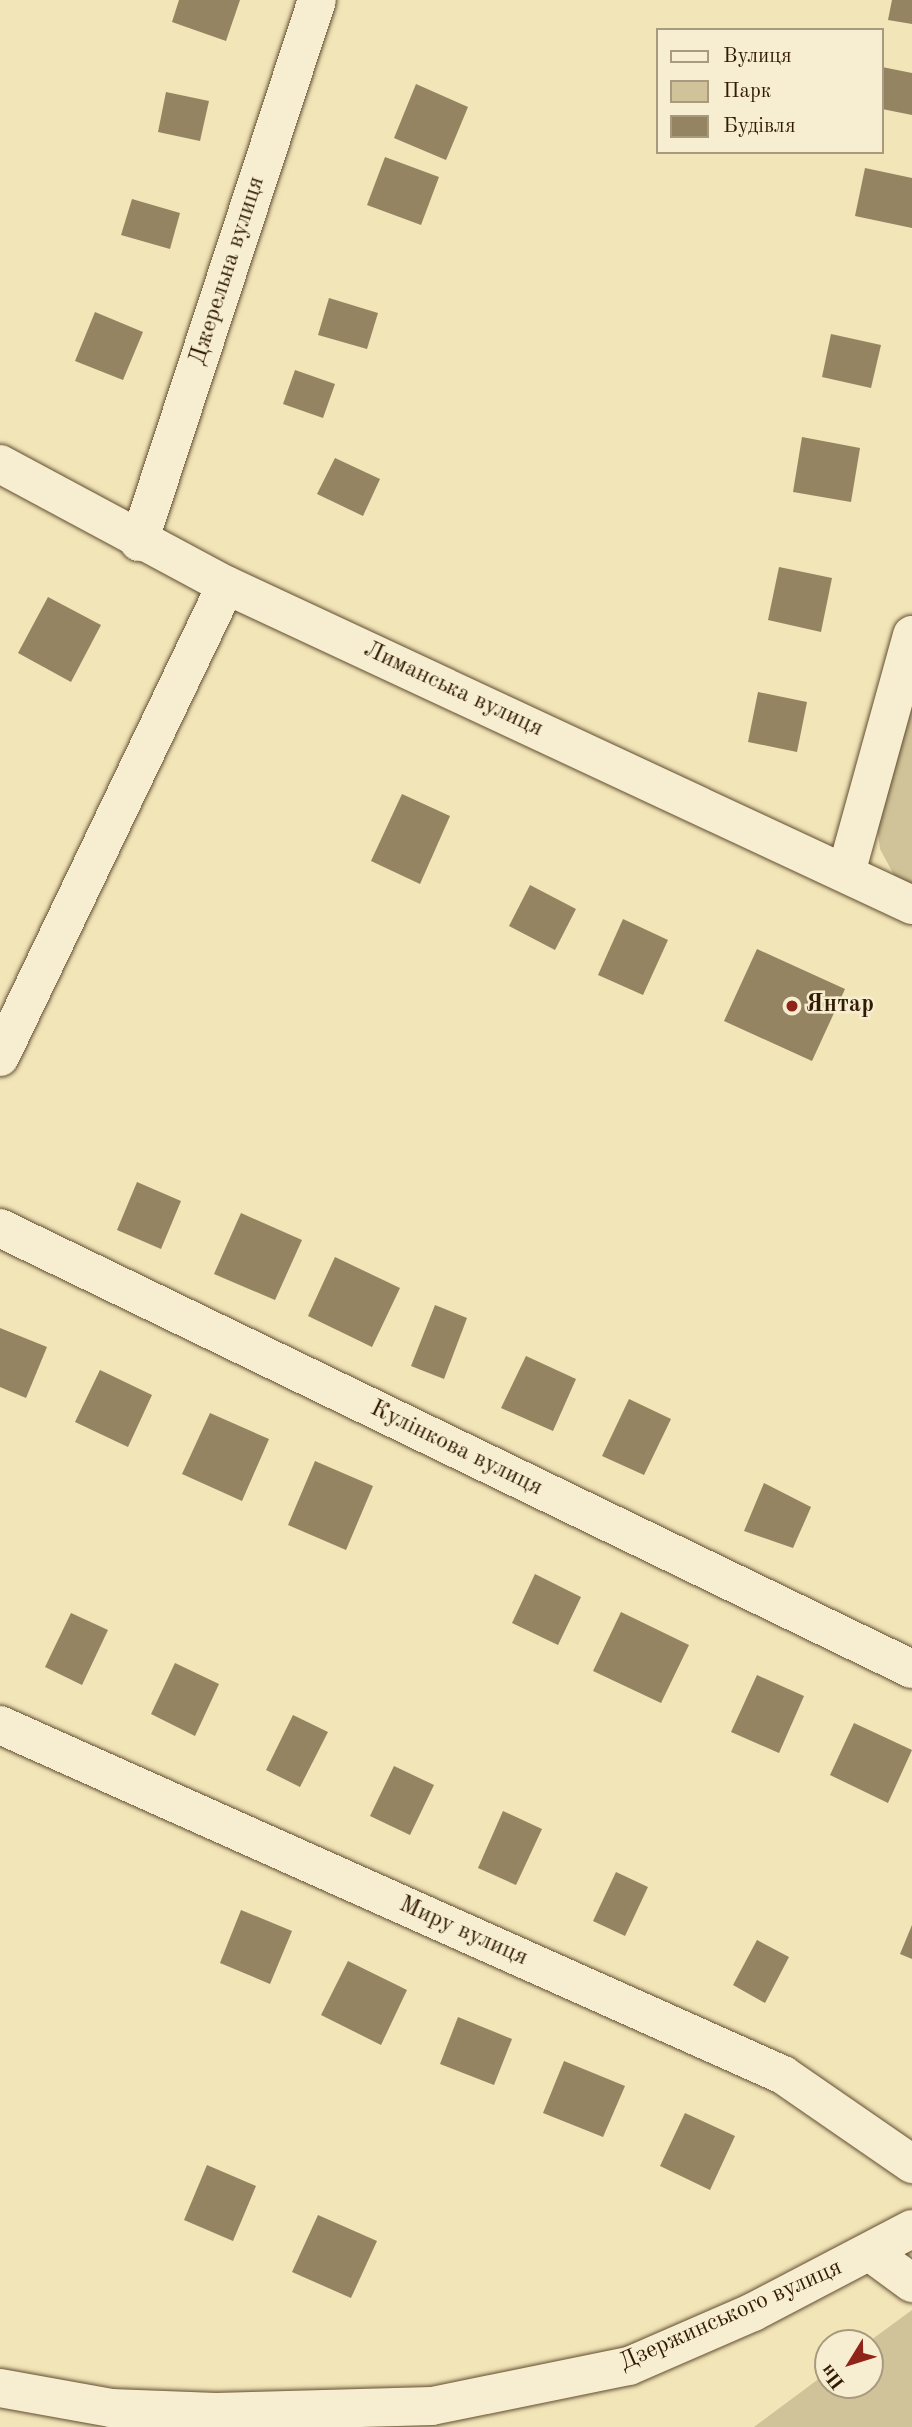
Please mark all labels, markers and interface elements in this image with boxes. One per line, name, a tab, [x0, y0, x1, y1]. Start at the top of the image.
legend	[656, 28, 884, 154]
text: Вулиця	[723, 46, 792, 67]
text: Парк	[723, 81, 771, 102]
text: Будівля	[723, 116, 796, 137]
street label: Джерельна вулиця	[184, 173, 272, 369]
street label: Лиманська вулиця	[359, 636, 547, 744]
place label: Янтар	[806, 992, 874, 1020]
marker: Янтар	[784, 998, 800, 1014]
street label: Кулінкова вулиця	[365, 1395, 547, 1503]
street label: Миру вулиця	[394, 1891, 532, 1973]
street label: Дзержинського вулиця	[615, 2254, 847, 2378]
north arrow	[814, 2329, 884, 2399]
text: Пн	[818, 2360, 849, 2392]

